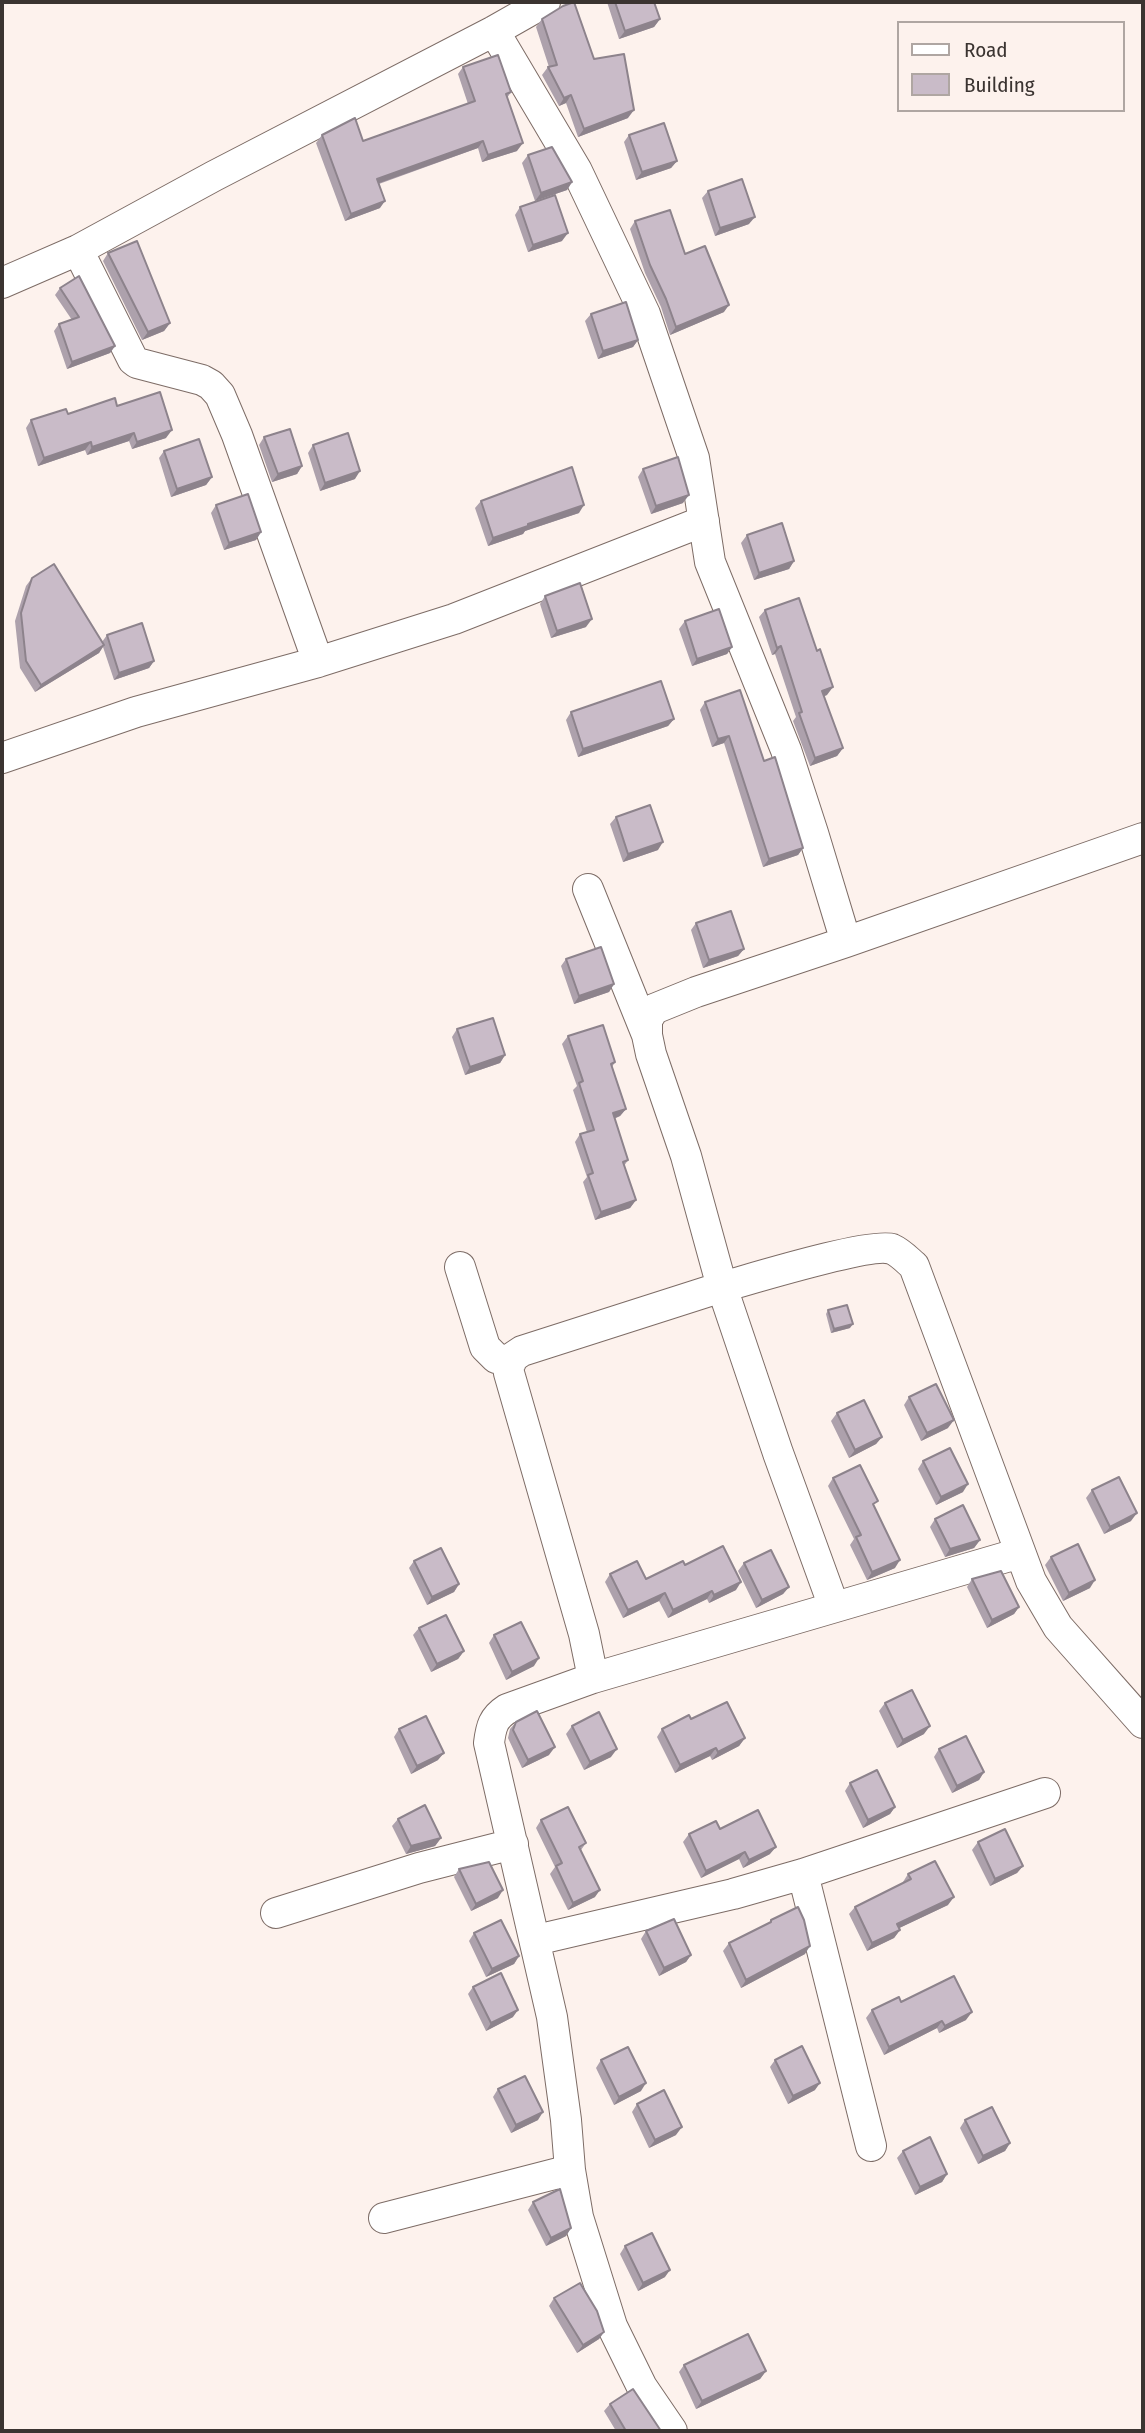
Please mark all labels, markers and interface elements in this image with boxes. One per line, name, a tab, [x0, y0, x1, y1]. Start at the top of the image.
legend	[897, 21, 1124, 112]
text: Road	[964, 37, 1008, 63]
text: Building	[964, 72, 1035, 98]

